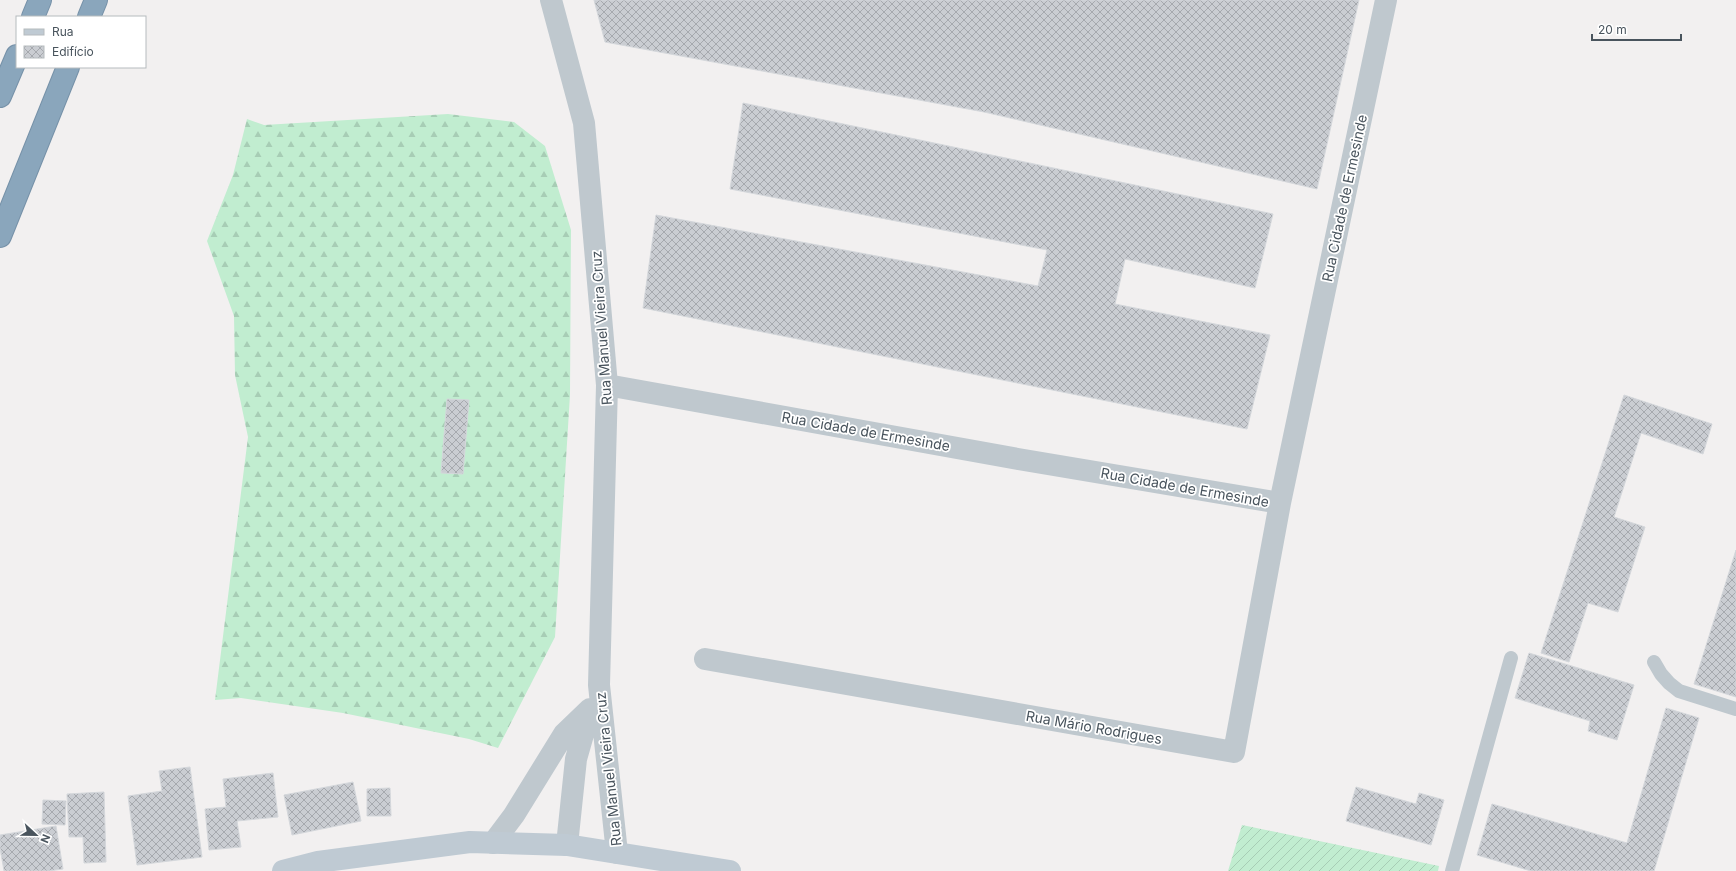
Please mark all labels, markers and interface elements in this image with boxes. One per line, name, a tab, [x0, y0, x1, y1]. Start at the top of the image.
legend	[16, 16, 146, 68]
scale bar	[1592, 16, 1681, 42]
text: 20 m	[1598, 22, 1627, 37]
text: Rua	[52, 24, 74, 39]
text: Edifício	[52, 44, 94, 59]
street label: Rua Cidade de Ermesinde	[1318, 113, 1370, 283]
street label: Rua Manuel Vieira Cruz	[587, 250, 615, 406]
street label: Rua Cidade de Ermesinde	[781, 408, 951, 454]
street label: Rua Cidade de Ermesinde	[1100, 464, 1270, 510]
street label: Rua Manuel Vieira Cruz	[591, 691, 625, 847]
street label: Rua Mário Rodrigues	[1025, 707, 1163, 747]
north arrow	[16, 815, 56, 855]
text: N	[37, 832, 53, 845]

